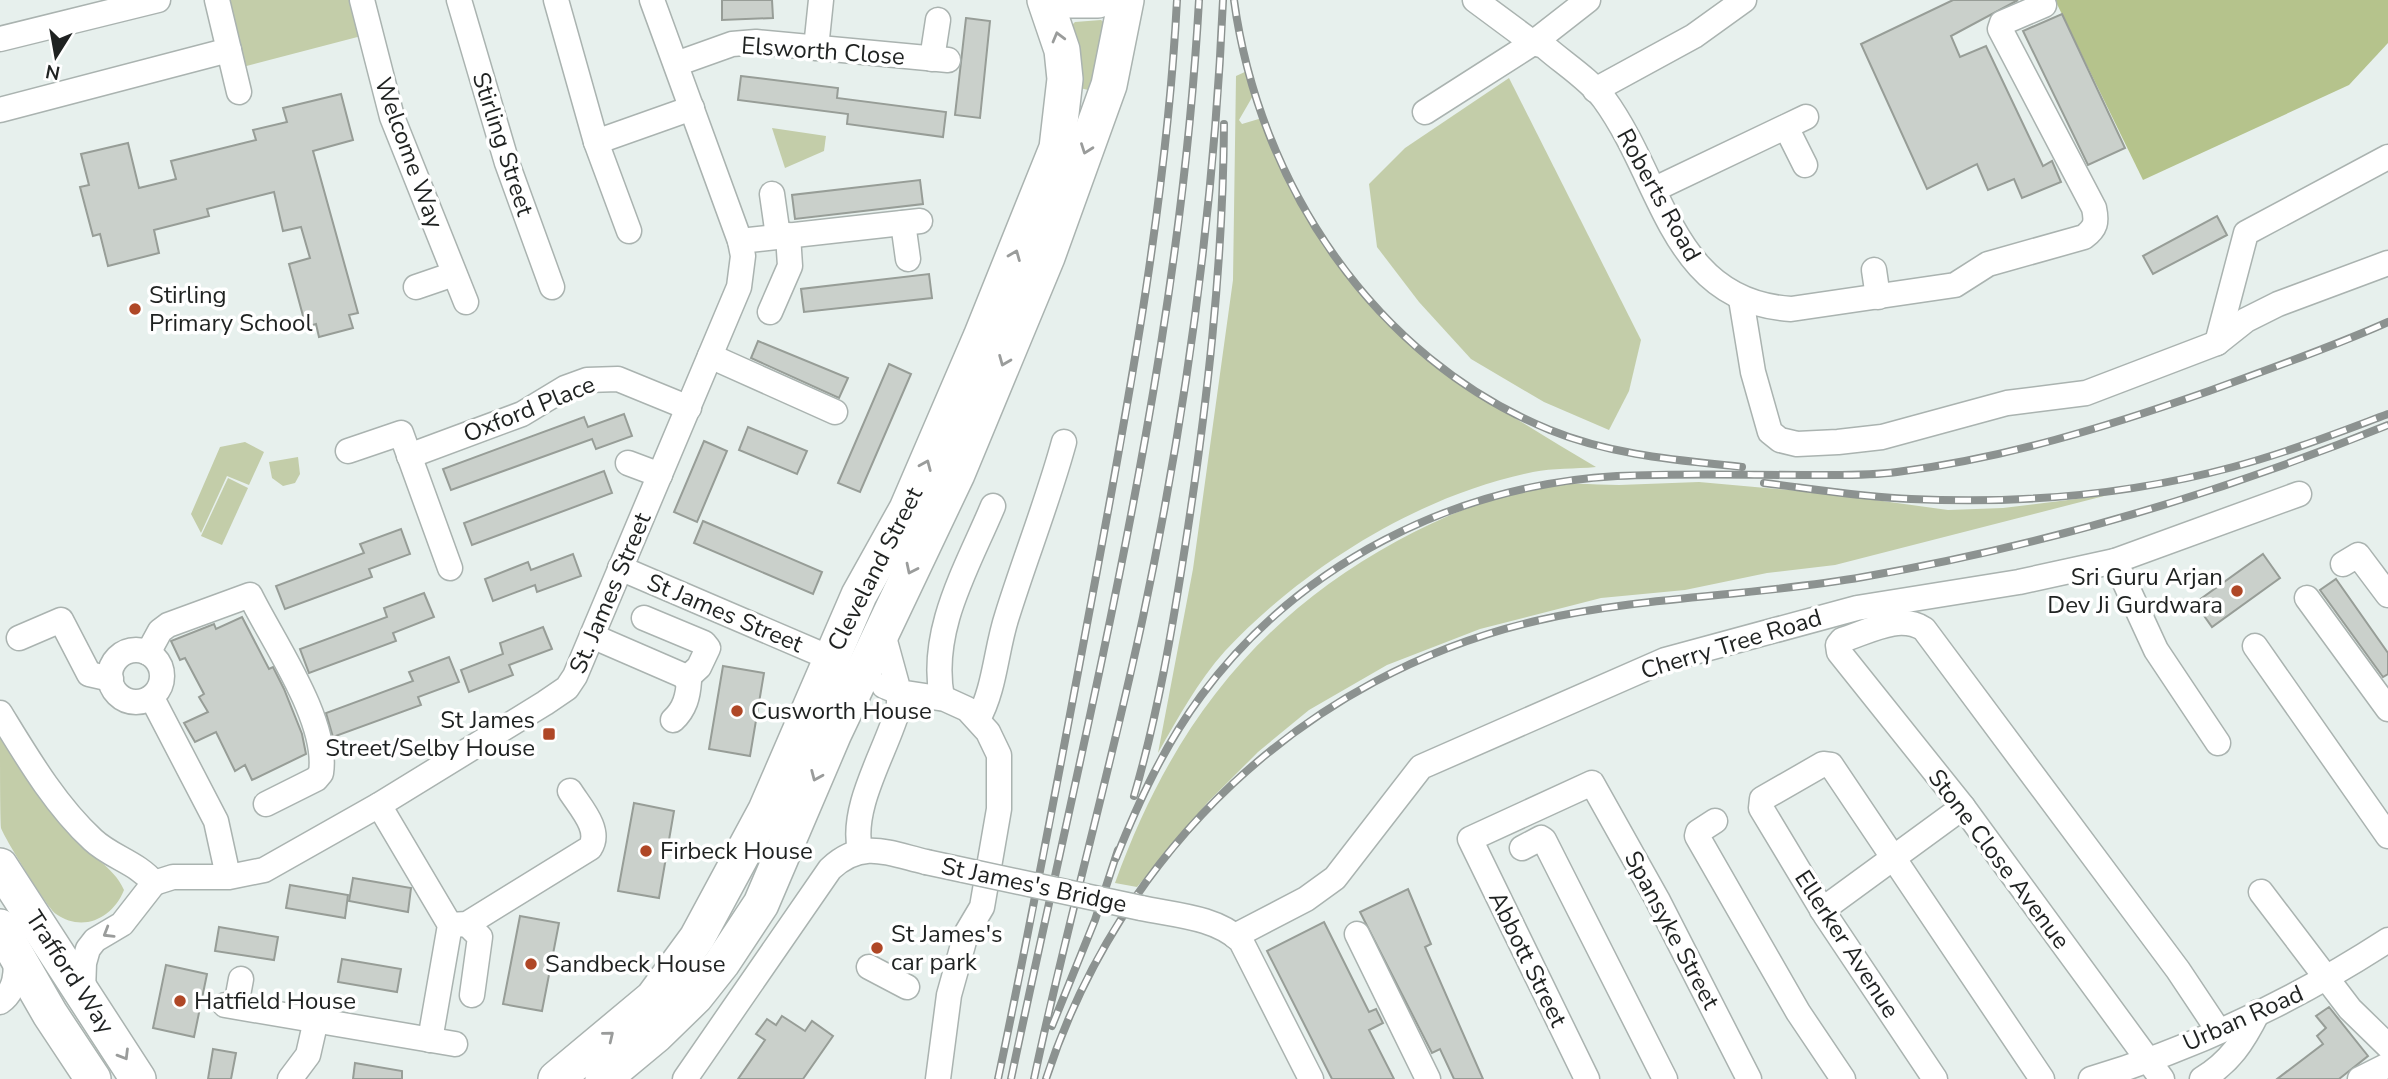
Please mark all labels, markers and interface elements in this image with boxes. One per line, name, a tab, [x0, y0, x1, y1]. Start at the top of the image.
north arrow	[21, 21, 91, 91]
street label: Elsworth Close	[740, 29, 906, 73]
one-way arrow	[1052, 31, 1067, 43]
text: N	[43, 58, 62, 86]
street label: Stirling Street	[465, 68, 541, 221]
street label: Welcome Way	[367, 73, 451, 234]
street label: Roberts Road	[1609, 123, 1709, 267]
one-way arrow	[1080, 143, 1094, 155]
one-way arrow	[1006, 250, 1020, 262]
place label: Stirling Primary School	[149, 279, 313, 339]
marker: Stirling Primary School	[127, 301, 143, 317]
one-way arrow	[999, 355, 1013, 367]
street label: Oxford Place	[458, 368, 600, 450]
one-way arrow	[918, 460, 932, 472]
street label: Cleveland Street	[820, 481, 930, 656]
street label: St. James Street	[562, 507, 659, 678]
place label: Sri Guru Arjan Dev Ji Gurdwara	[2047, 561, 2223, 621]
one-way arrow	[906, 562, 920, 574]
street label: St James Street	[642, 566, 808, 660]
marker: Sri Guru Arjan Dev Ji Gurdwara	[2229, 583, 2245, 599]
street label: Cherry Tree Road	[1637, 601, 1825, 687]
place label: Cusworth House	[751, 695, 932, 727]
marker: Cusworth House	[729, 703, 745, 719]
place label: St James Street/Selby House	[325, 704, 535, 764]
marker: St James Street/Selby House	[541, 726, 557, 742]
street label: Stone Close Avenue	[1921, 763, 2077, 955]
one-way arrow	[810, 768, 824, 781]
place label: Firbeck House	[660, 835, 813, 867]
marker: Firbeck House	[638, 843, 654, 859]
street label: Spansyke Street	[1617, 845, 1727, 1015]
street label: St James's Bridge	[938, 850, 1130, 920]
street label: Ellerker Avenue	[1787, 864, 1907, 1024]
street label: Abbott Street	[1481, 886, 1575, 1033]
street label: Trafford Way	[18, 904, 122, 1040]
place label: St James's car park	[891, 918, 1002, 978]
one-way arrow	[103, 924, 116, 937]
marker: St James's car park	[869, 940, 885, 956]
place label: Sandbeck House	[545, 948, 726, 980]
marker: Sandbeck House	[523, 956, 539, 972]
street label: Urban Road	[2178, 977, 2308, 1059]
place label: Hatfield House	[194, 985, 356, 1017]
marker: Hatfield House	[172, 993, 188, 1009]
one-way arrow	[601, 1031, 614, 1044]
one-way arrow	[116, 1048, 129, 1061]

